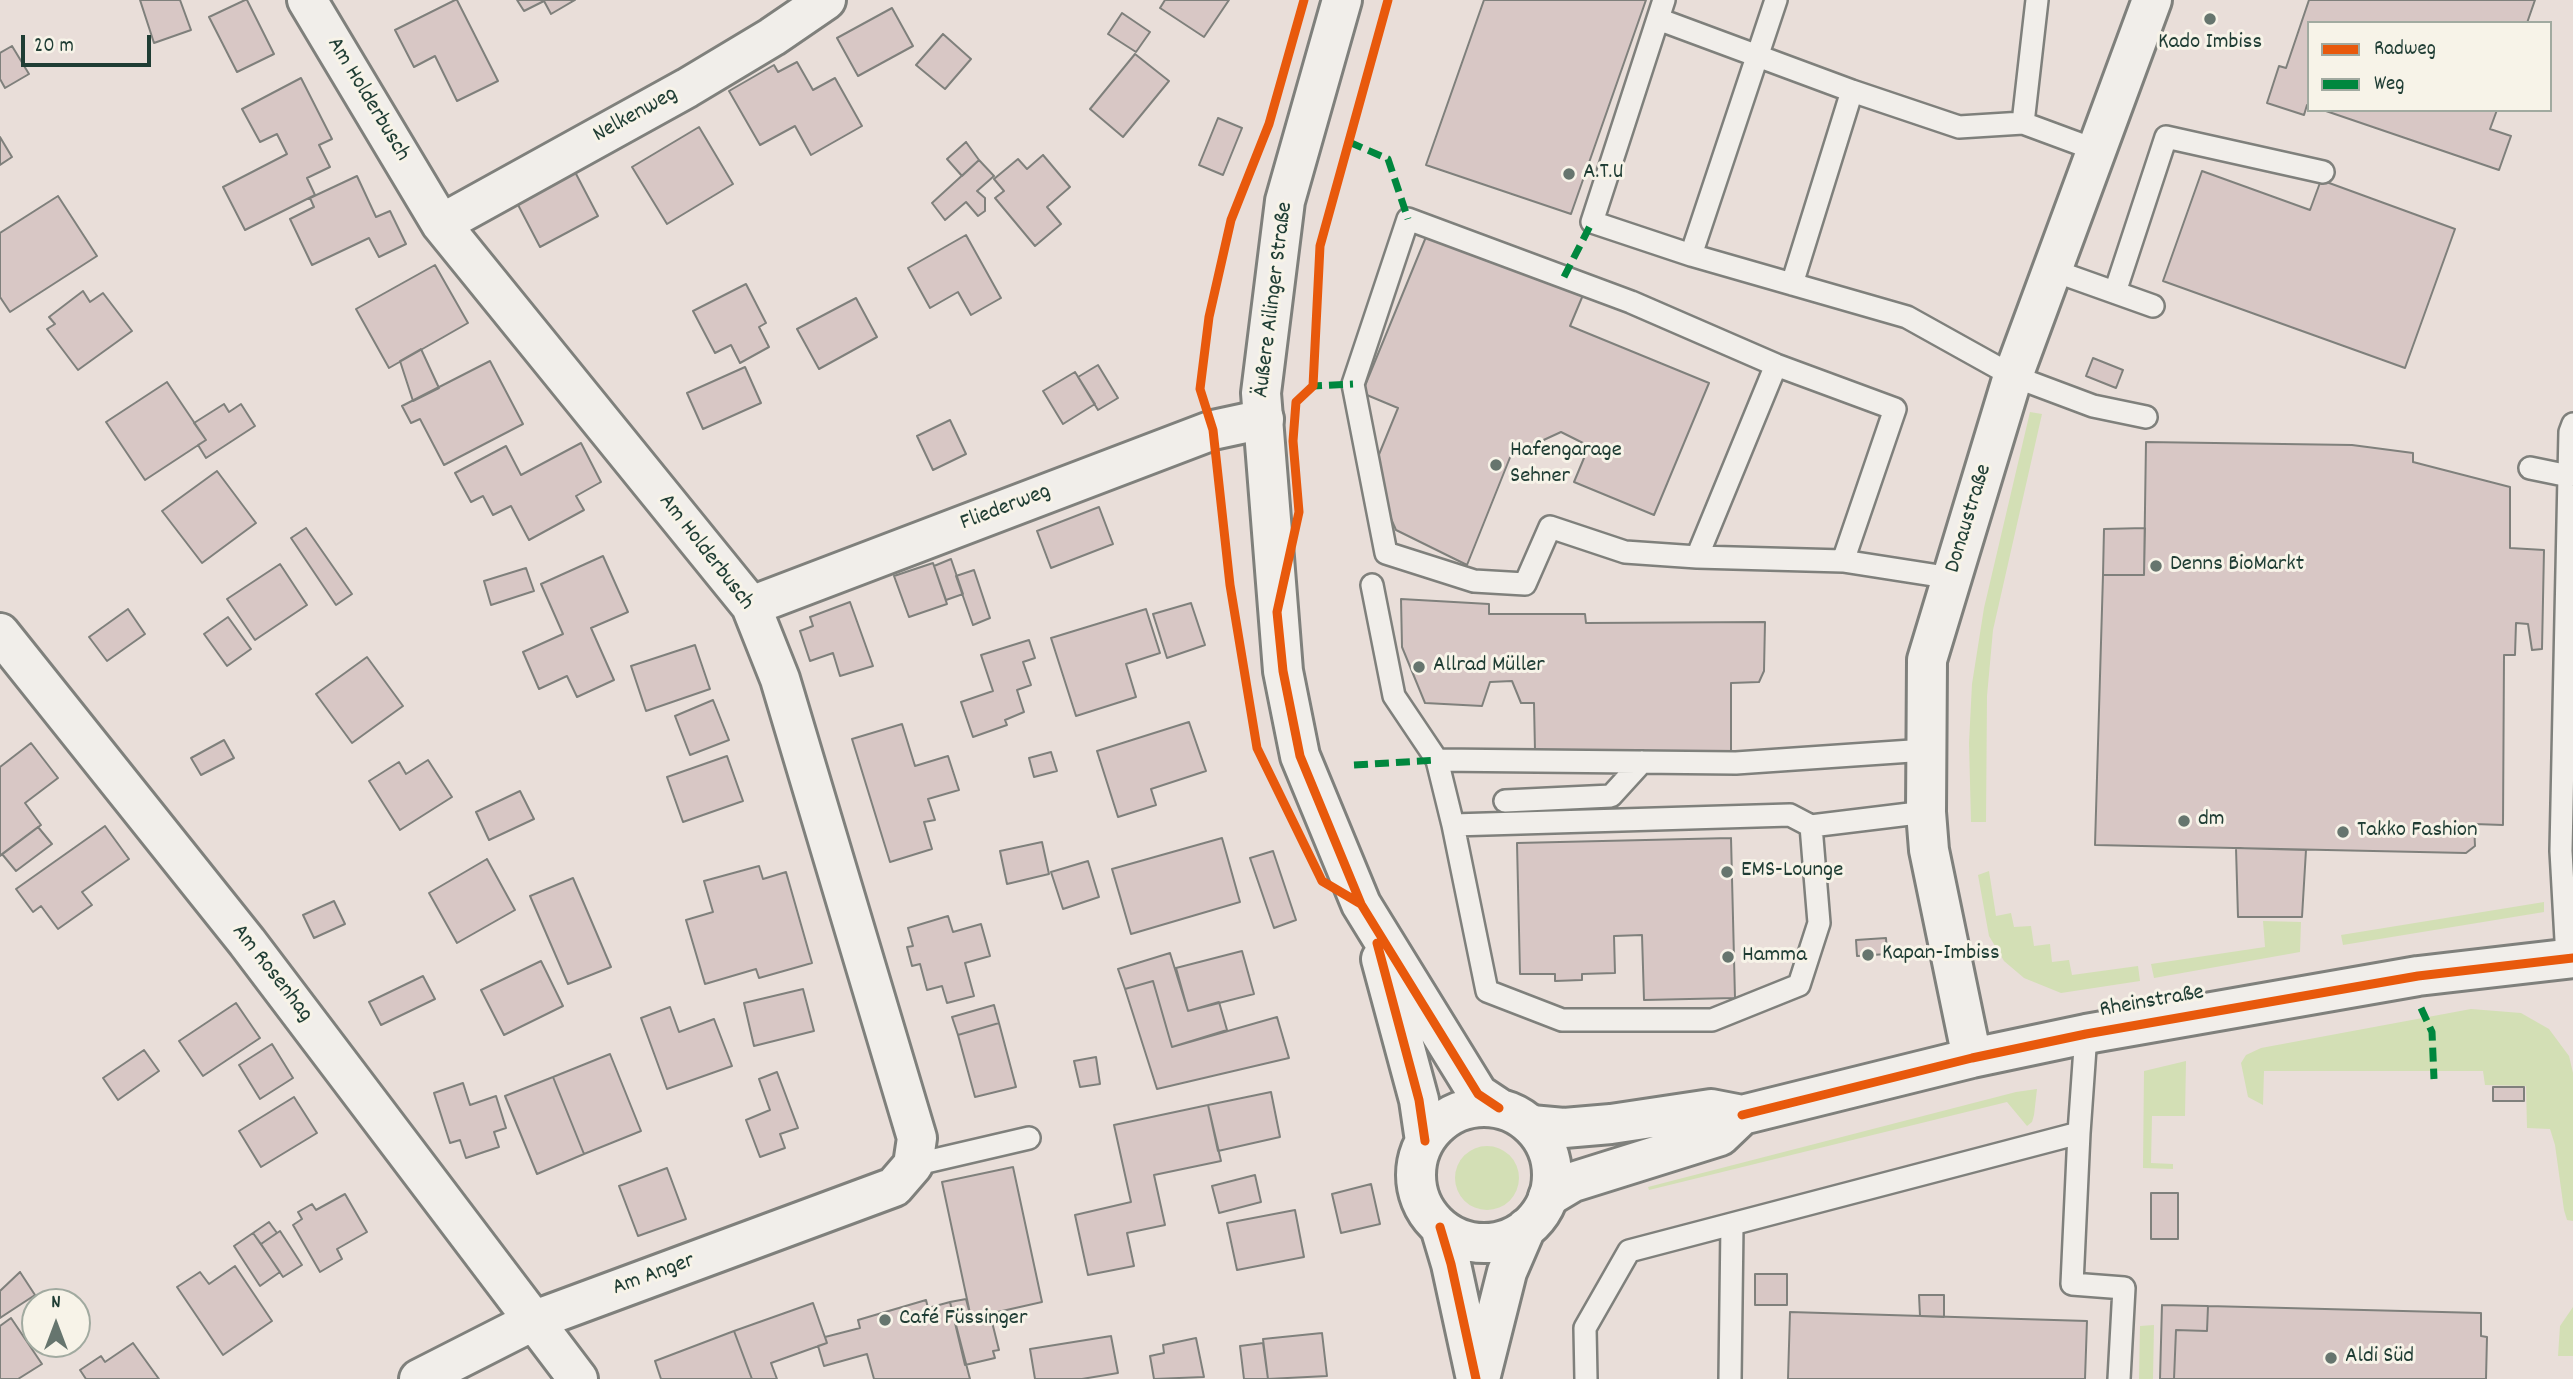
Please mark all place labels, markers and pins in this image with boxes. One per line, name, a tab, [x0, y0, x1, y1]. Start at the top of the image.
marker: Kado Imbiss	[2202, 11, 2218, 27]
place label: Kado Imbiss	[2158, 30, 2262, 58]
place label: A.T.U	[1583, 160, 1623, 188]
marker: A.T.U	[1561, 166, 1577, 182]
place label: Hafengarage Sehner	[1510, 438, 1622, 492]
marker: Hafengarage Sehner	[1488, 457, 1504, 473]
place label: Denns BioMarkt	[2170, 552, 2304, 580]
marker: Denns BioMarkt	[2148, 558, 2164, 574]
place label: Allrad Müller	[1433, 653, 1545, 681]
marker: Allrad Müller	[1411, 659, 1427, 675]
place label: dm	[2198, 807, 2225, 835]
marker: dm	[2176, 813, 2192, 829]
place label: Takko Fashion	[2357, 818, 2478, 846]
marker: Takko Fashion	[2335, 824, 2351, 840]
place label: EMS-Lounge	[1741, 858, 1843, 886]
marker: EMS-Lounge	[1719, 864, 1735, 880]
place label: Kapan-Imbiss	[1882, 941, 2000, 969]
place label: Hamma	[1742, 943, 1807, 971]
marker: Kapan-Imbiss	[1860, 947, 1876, 963]
marker: Hamma	[1720, 949, 1736, 965]
place label: Café Füssinger	[899, 1306, 1028, 1334]
marker: Café Füssinger	[877, 1312, 893, 1328]
place label: Aldi Süd	[2345, 1344, 2414, 1372]
marker: Aldi Süd	[2323, 1350, 2339, 1366]

